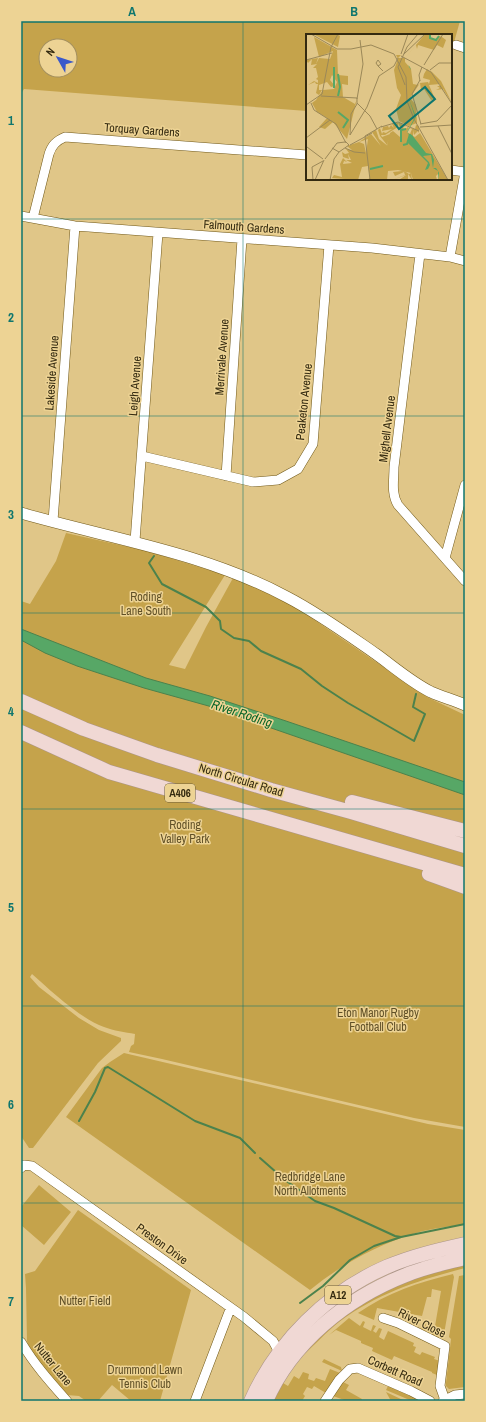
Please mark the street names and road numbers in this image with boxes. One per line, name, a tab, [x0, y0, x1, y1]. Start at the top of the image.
street label: Torquay Gardens	[104, 119, 180, 141]
street label: Falmouth Gardens	[203, 216, 285, 238]
street label: Merrivale Avenue	[211, 318, 233, 396]
street label: Lakeside Avenue	[41, 335, 63, 411]
street label: Leigh Avenue	[125, 355, 145, 417]
street label: Peaketon Avenue	[292, 363, 316, 441]
street label: Mighell Avenue	[375, 395, 399, 463]
street label: North Circular Road	[197, 760, 285, 800]
road number: A406	[165, 784, 195, 802]
street label: Preston Drive	[133, 1220, 191, 1268]
road number: A12	[325, 1286, 351, 1304]
street label: River Close	[395, 1305, 449, 1341]
street label: Nutter Lane	[31, 1339, 75, 1389]
street label: Corbett Road	[365, 1352, 425, 1390]

